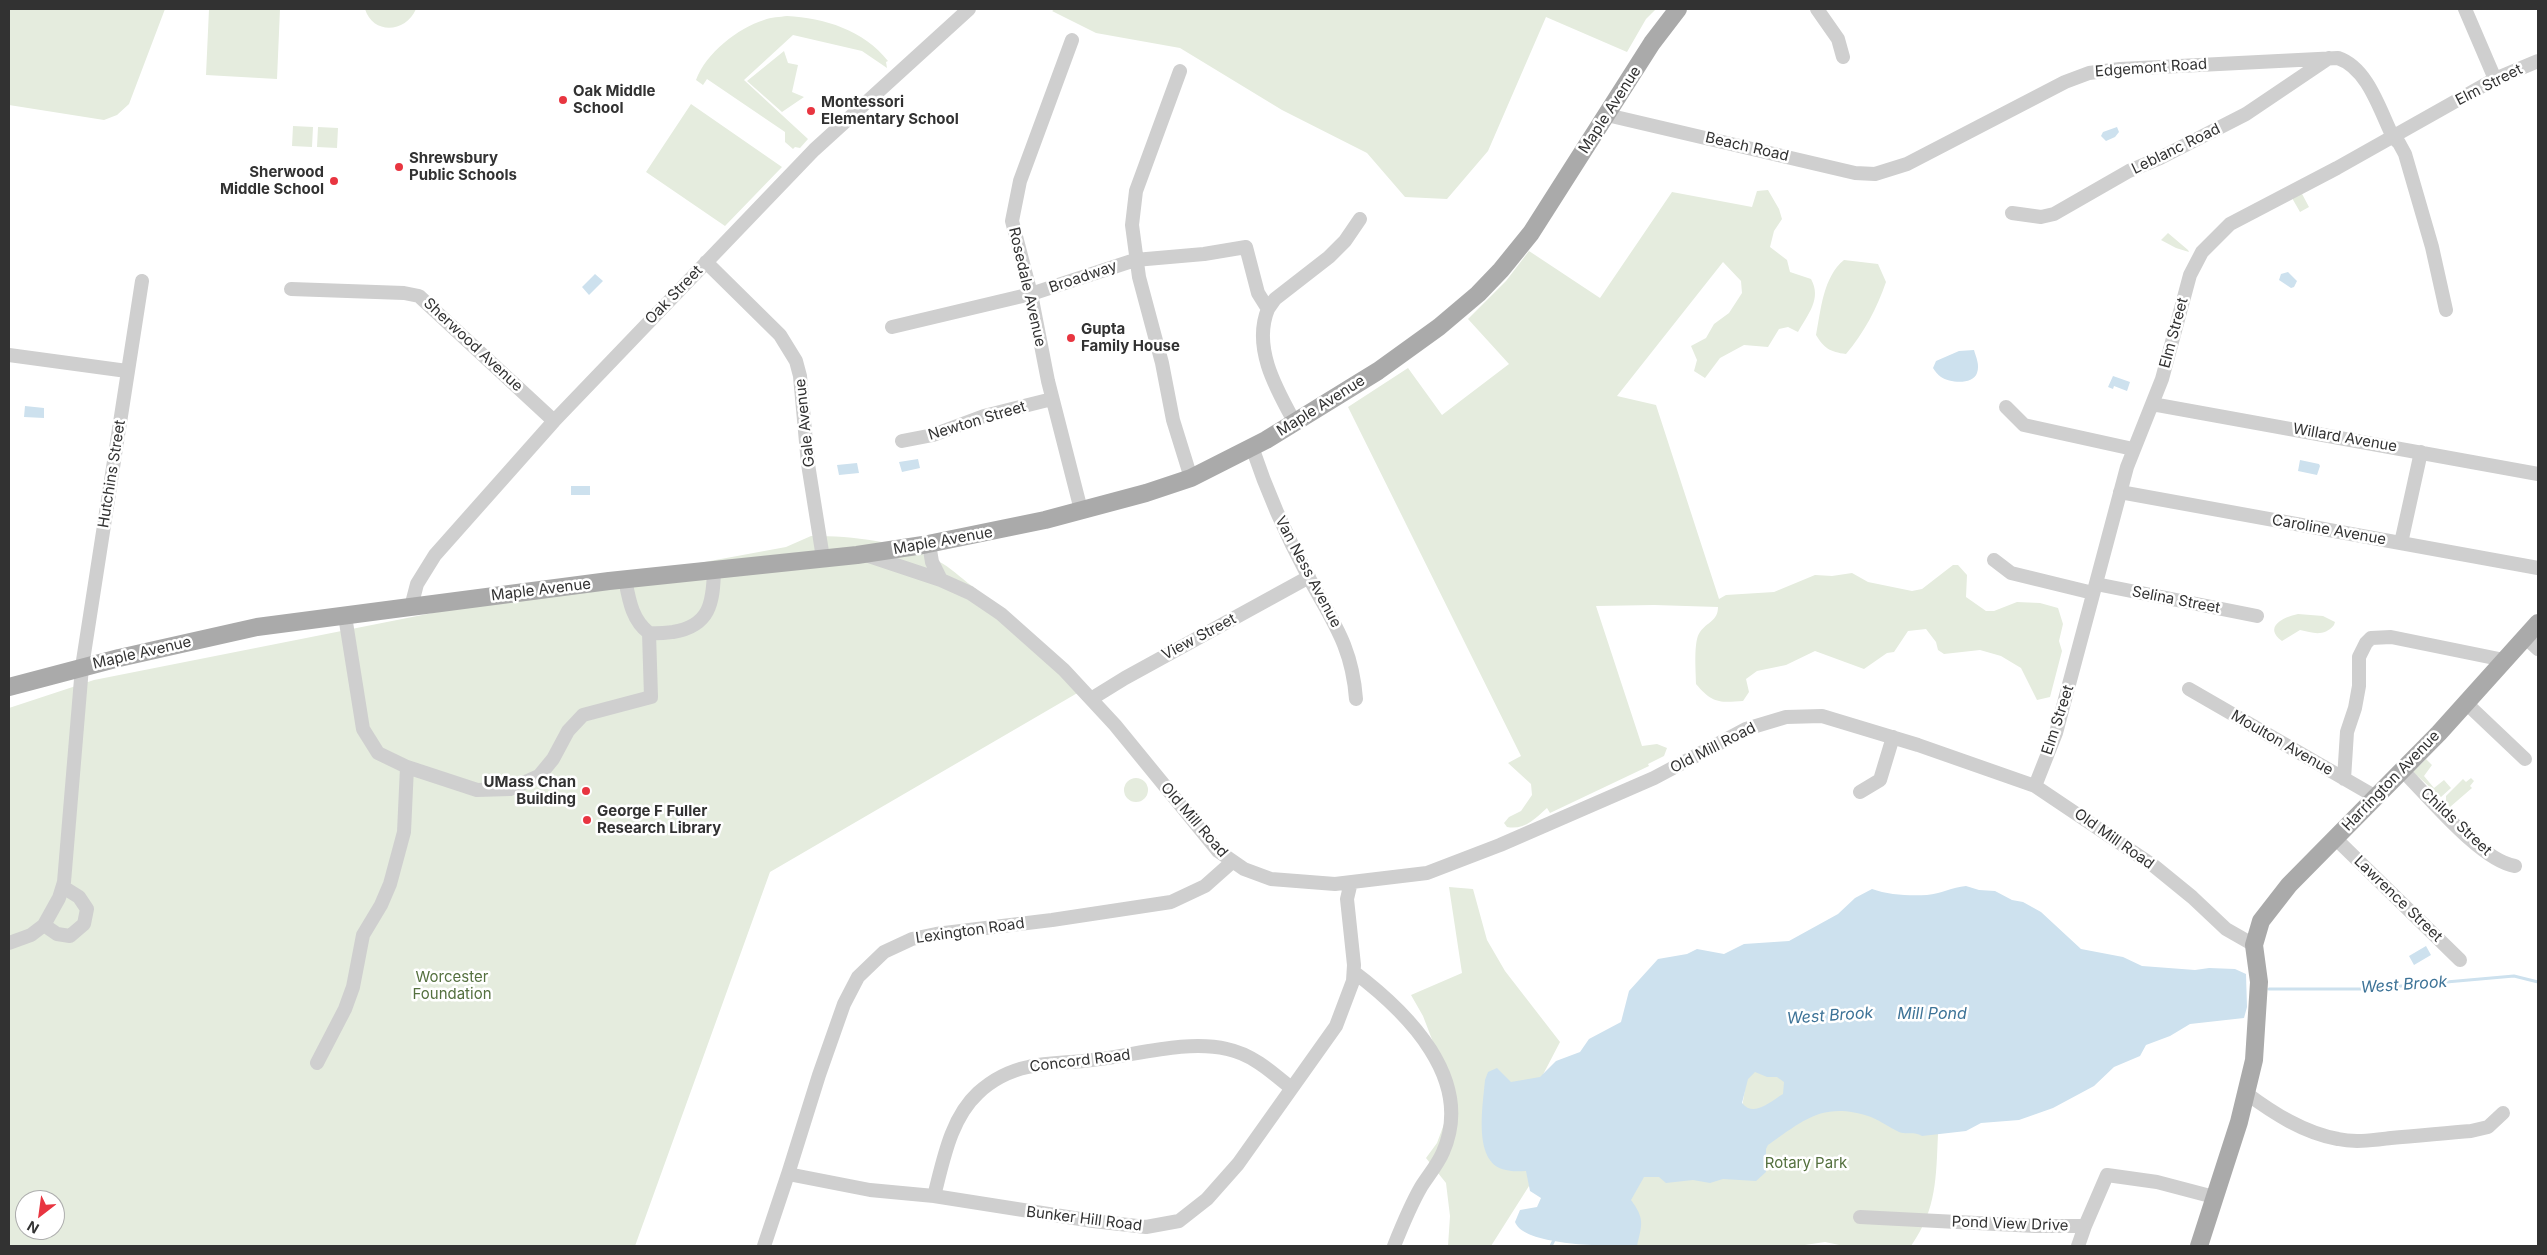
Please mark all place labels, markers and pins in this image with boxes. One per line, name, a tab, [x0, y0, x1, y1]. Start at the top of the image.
place label: Oak Middle School	[573, 82, 655, 117]
place label: Montessori Elementary School	[821, 93, 959, 128]
marker: Oak Middle School	[557, 94, 569, 106]
marker: Montessori Elementary School	[805, 105, 817, 117]
place label: Shrewsbury Public Schools	[409, 149, 517, 184]
marker: Shrewsbury Public Schools	[393, 161, 405, 173]
place label: Sherwood Middle School	[220, 163, 324, 198]
marker: Sherwood Middle School	[328, 175, 340, 187]
place label: Gupta Family House	[1081, 320, 1180, 355]
marker: Gupta Family House	[1065, 332, 1077, 344]
place label: UMass Chan Building	[484, 773, 576, 808]
marker: UMass Chan Building	[580, 785, 592, 797]
place label: George F Fuller Research Library	[597, 802, 721, 837]
marker: George F Fuller Research Library	[581, 814, 593, 826]

